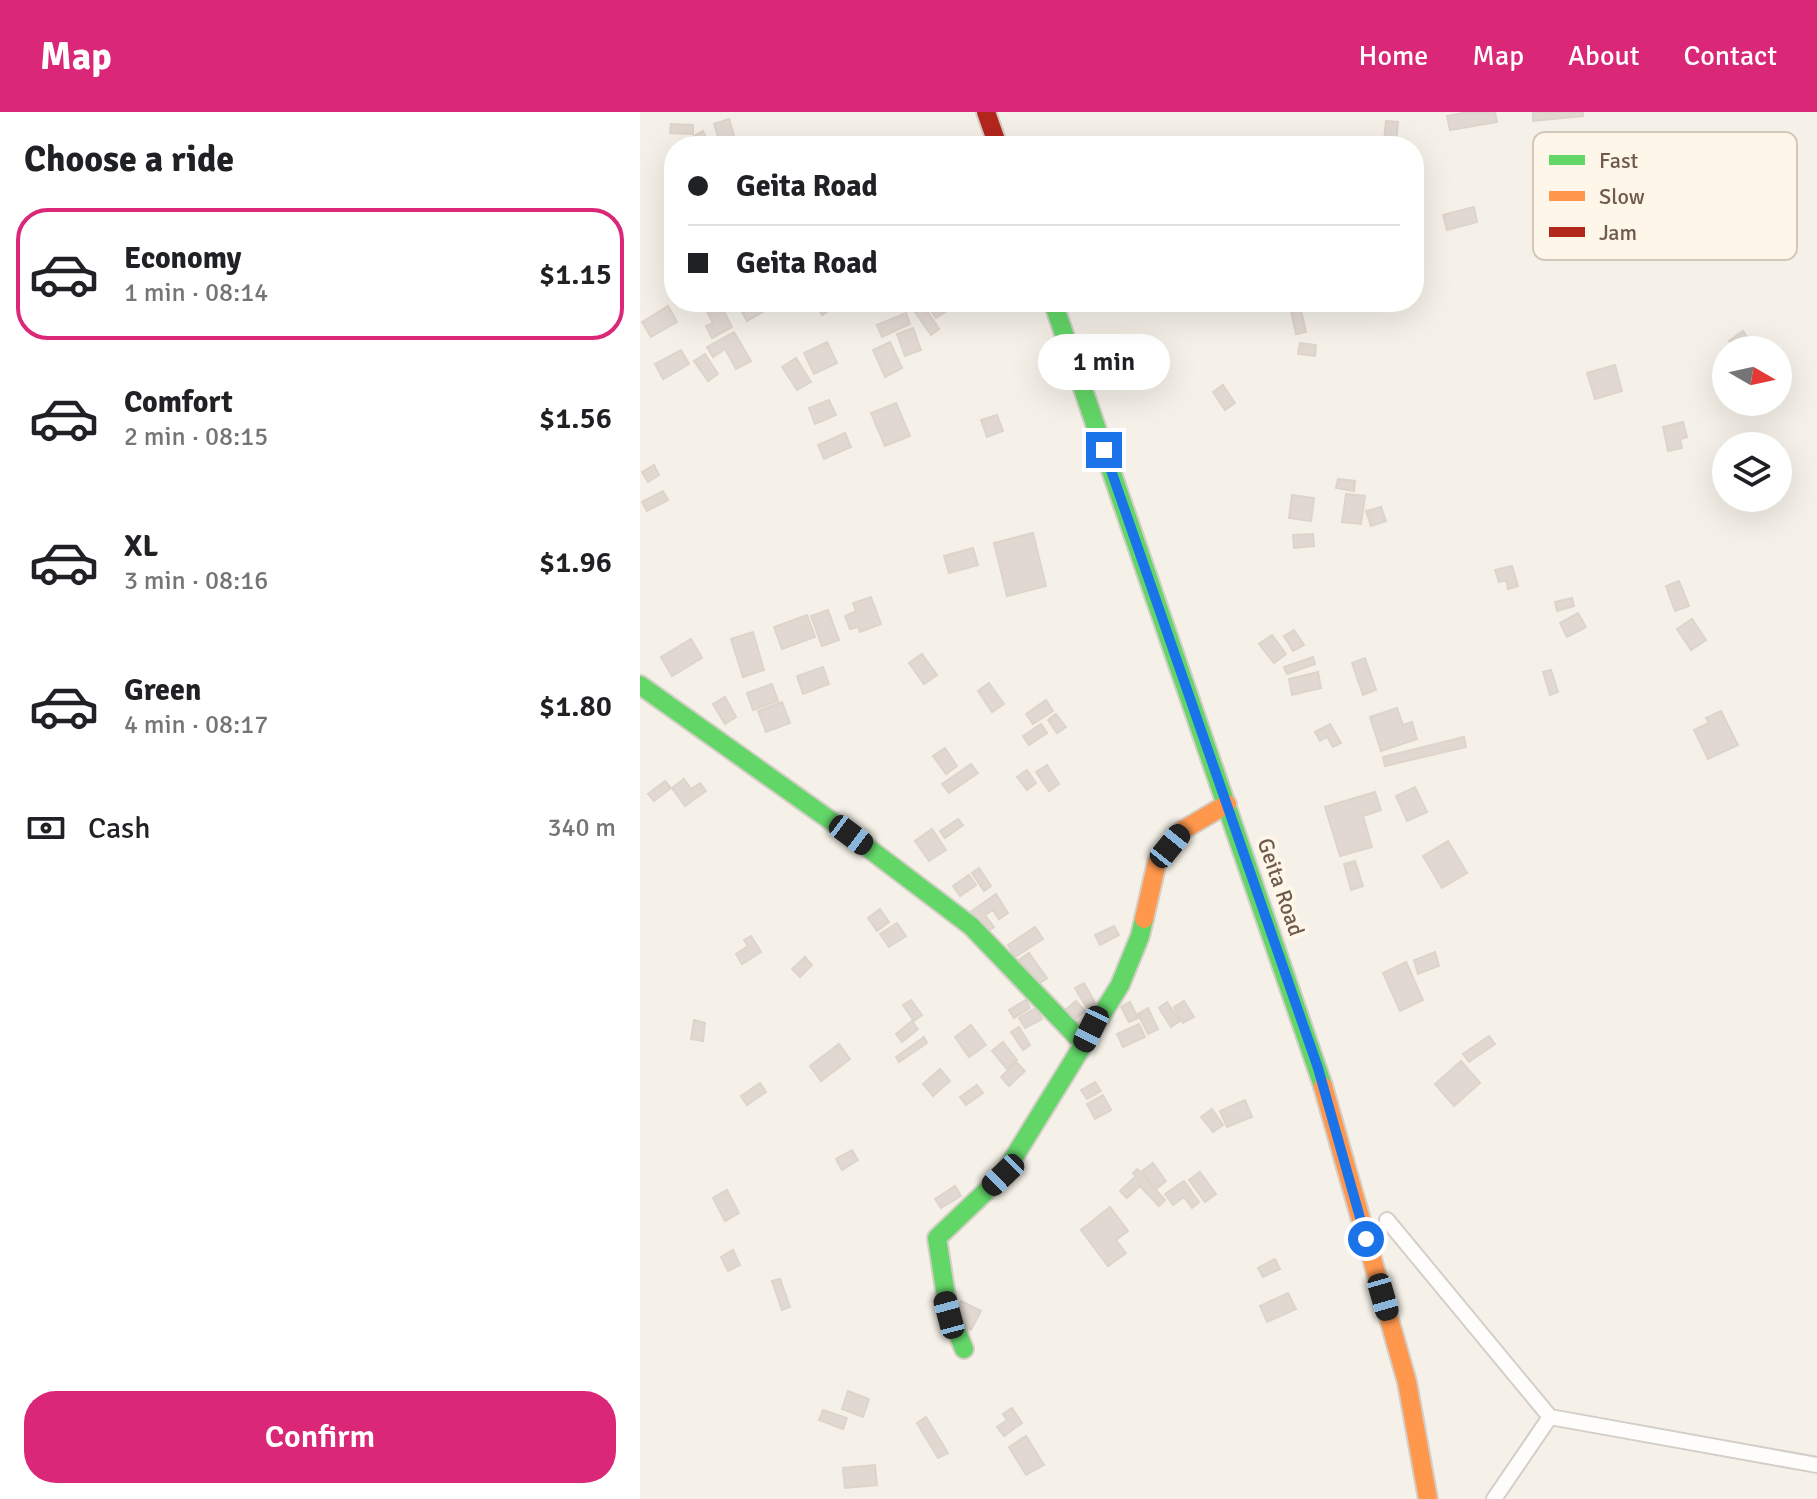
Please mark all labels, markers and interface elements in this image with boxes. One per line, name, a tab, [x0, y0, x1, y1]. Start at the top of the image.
text: Map	[40, 33, 112, 80]
text: Home	[1359, 39, 1428, 73]
text: Map	[1472, 39, 1524, 73]
text: About	[1568, 39, 1640, 73]
text: Contact	[1684, 39, 1777, 73]
legend	[1533, 132, 1797, 260]
text: Choose a ride	[24, 137, 234, 182]
text: Fast	[1599, 147, 1639, 174]
text: Geita Road	[736, 168, 878, 205]
text: Slow	[1599, 183, 1645, 210]
text: Jam	[1599, 219, 1637, 246]
icon: car	[28, 238, 100, 310]
text: Economy	[124, 240, 241, 277]
text: Geita Road	[736, 245, 878, 282]
text: $1.15	[539, 256, 612, 293]
text: 1 min · 08:14	[124, 277, 268, 309]
callout: 1 min	[1038, 334, 1170, 390]
north arrow	[1712, 336, 1792, 416]
map controls	[1712, 336, 1792, 512]
text: 1 min	[1073, 346, 1135, 378]
icon: car	[28, 382, 100, 454]
text: Comfort	[124, 384, 233, 421]
text: $1.56	[539, 400, 612, 437]
text: 2 min · 08:15	[124, 421, 268, 453]
route end	[1086, 432, 1122, 468]
button: layers	[1712, 432, 1792, 512]
icon: car	[28, 526, 100, 598]
text: XL	[124, 528, 158, 565]
text: $1.96	[539, 544, 612, 581]
text: 3 min · 08:16	[124, 565, 268, 597]
icon: car	[28, 670, 100, 742]
text: Green	[124, 672, 201, 709]
text: $1.80	[539, 688, 612, 725]
text: 4 min · 08:17	[124, 709, 268, 741]
icon: cash	[24, 806, 68, 850]
text: Cash	[88, 810, 151, 847]
car	[825, 811, 877, 859]
text: 340 m	[547, 812, 616, 844]
car	[1146, 820, 1194, 872]
street label: Geita Road	[1252, 834, 1310, 940]
car	[1070, 1002, 1112, 1056]
car	[977, 1150, 1029, 1200]
route start	[1348, 1221, 1384, 1257]
car	[1365, 1271, 1401, 1323]
car	[931, 1289, 967, 1341]
button: Confirm	[24, 1391, 616, 1483]

